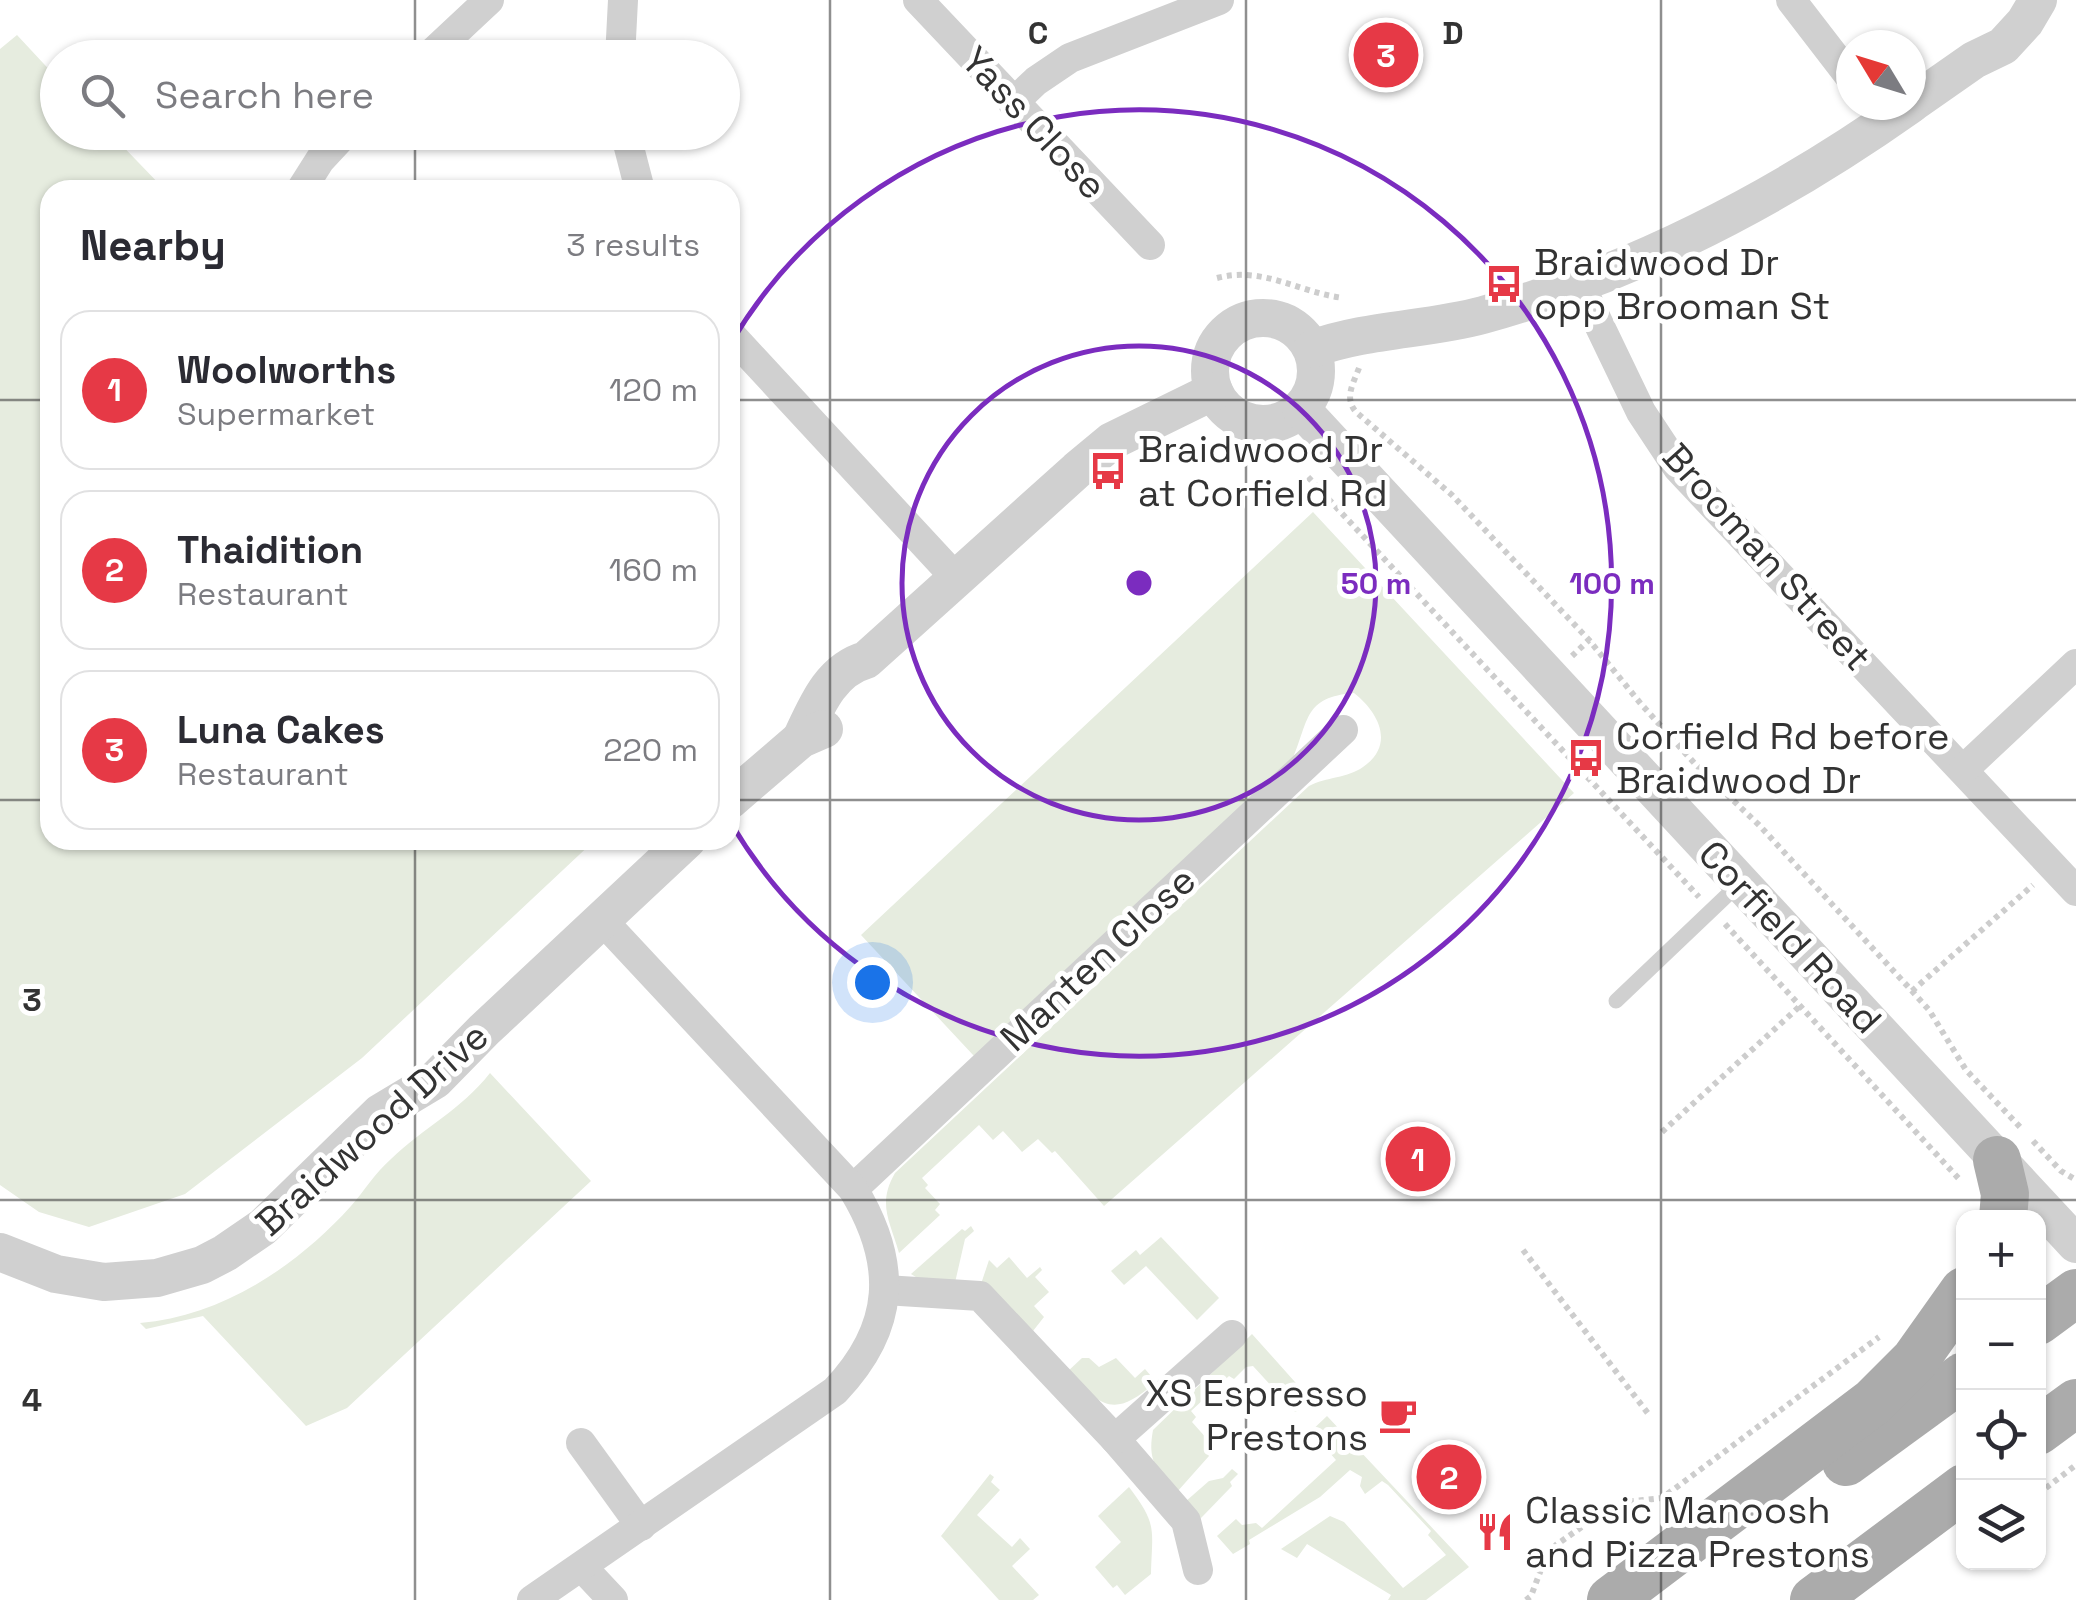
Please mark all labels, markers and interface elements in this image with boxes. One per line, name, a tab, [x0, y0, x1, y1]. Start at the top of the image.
text: C	[1028, 13, 1048, 53]
text: D	[1442, 13, 1464, 53]
pin: 3	[1354, 18, 1418, 92]
north arrow	[1836, 30, 1926, 120]
street label: Yass Close	[951, 37, 1117, 209]
search box	[40, 40, 740, 150]
icon: search	[75, 68, 130, 123]
text: Search here	[155, 71, 374, 119]
text: Nearby	[80, 219, 226, 272]
text: 3 results	[566, 225, 700, 265]
place label: Braidwood Dr opp Brooman St	[1534, 238, 1830, 330]
bus stop icon: Braidwood Dr opp Brooman St	[1483, 263, 1525, 305]
text: Woolworths	[177, 346, 396, 394]
text: 1	[107, 370, 122, 410]
text: 120 m	[609, 370, 698, 410]
text: Supermarket	[177, 394, 375, 434]
place label: Braidwood Dr at Corfield Rd	[1138, 425, 1388, 517]
street label: Brooman Street	[1652, 433, 1882, 681]
bus stop icon: Braidwood Dr at Corfield Rd	[1087, 450, 1129, 492]
text: Thaidition	[177, 526, 363, 574]
text: 2	[105, 550, 124, 590]
text: 160 m	[609, 550, 698, 590]
text: 50 m	[1341, 564, 1411, 603]
text: 100 m	[1569, 564, 1655, 603]
centre of rings	[1121, 565, 1157, 601]
text: Restaurant	[177, 574, 349, 614]
text: Luna Cakes	[177, 706, 385, 754]
place label: Corfield Rd before Braidwood Dr	[1616, 712, 1949, 804]
text: 3	[105, 730, 124, 770]
text: 220 m	[603, 730, 698, 770]
bus stop icon: Corfield Rd before Braidwood Dr	[1565, 737, 1607, 779]
text: Restaurant	[177, 754, 349, 794]
street label: Corfield Road	[1688, 830, 1892, 1044]
street label: Manten Close	[990, 856, 1206, 1062]
your location	[847, 957, 898, 1008]
text: 3	[22, 980, 42, 1020]
street label: Braidwood Drive	[246, 1012, 498, 1246]
pin: 1	[1386, 1122, 1450, 1196]
map controls	[1956, 1210, 2046, 1570]
button: +	[1956, 1210, 2046, 1300]
button: −	[1956, 1300, 2046, 1390]
place label: XS Espresso Prestons	[1145, 1369, 1368, 1461]
text: 4	[22, 1380, 42, 1420]
button: locate	[1956, 1390, 2046, 1480]
cafe icon: XS Espresso Prestons	[1377, 1394, 1419, 1436]
pin: 2	[1416, 1440, 1482, 1514]
button: layers	[1956, 1480, 2046, 1570]
place label: Classic Manoosh and Pizza Prestons	[1525, 1486, 1870, 1578]
restaurant icon: Classic Manoosh and Pizza Prestons	[1474, 1511, 1516, 1553]

